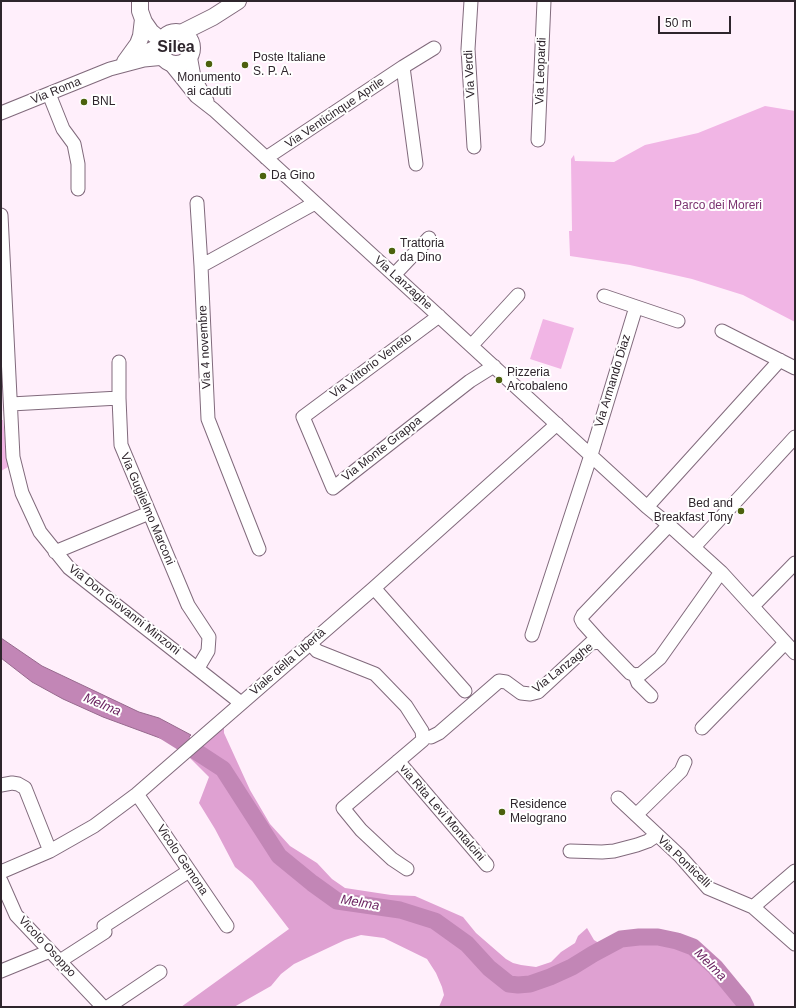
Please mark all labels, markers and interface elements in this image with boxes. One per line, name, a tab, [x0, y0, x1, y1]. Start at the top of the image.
scale bar	[660, 8, 733, 34]
text: 50 m	[665, 16, 692, 30]
street label: Via Leopardi	[533, 37, 549, 105]
district label: Silea	[157, 38, 195, 58]
street label: Via Verdi	[462, 50, 478, 98]
place label: Poste Italiane S. P. A.	[253, 51, 326, 79]
marker: Monumento ai caduti	[204, 59, 214, 69]
marker: Poste Italiane S. P. A.	[240, 60, 250, 70]
place label: Monumento ai caduti	[177, 71, 241, 99]
street label: Via Roma	[29, 74, 83, 108]
street label: Via Venticinque Aprile	[283, 74, 387, 152]
place label: BNL	[92, 95, 115, 109]
marker: BNL	[79, 97, 89, 107]
place label: Da Gino	[271, 169, 315, 183]
marker: Da Gino	[258, 171, 268, 181]
park label: Parco dei Moreri	[674, 199, 762, 213]
place label: Trattoria da Dino	[400, 237, 444, 265]
marker: Trattoria da Dino	[387, 246, 397, 256]
street label: Via Lanzaghe	[371, 253, 435, 313]
street label: Via 4 novembre	[196, 305, 214, 389]
street label: Via Vittorio Veneto	[327, 331, 415, 401]
street label: Via Armando Diaz	[592, 333, 634, 429]
place label: Pizzeria Arcobaleno	[507, 366, 568, 394]
marker: Pizzeria Arcobaleno	[494, 375, 504, 385]
street label: Via Monte Grappa	[339, 413, 425, 485]
street label: Via Guglielmo Marconi	[117, 451, 177, 567]
place label: Bed and Breakfast Tony	[654, 497, 733, 525]
marker: Bed and Breakfast Tony	[736, 506, 746, 516]
street label: Via Don Giovanni Minzoni	[65, 562, 183, 658]
street label: Viale della Libertà	[247, 625, 329, 699]
street label: Via Lanzaghe	[530, 640, 596, 696]
water label: Melma	[81, 690, 123, 720]
street label: via Rita Levi Montalcini	[396, 762, 488, 864]
place label: Residence Melograno	[510, 798, 567, 826]
marker: Residence Melograno	[497, 807, 507, 817]
street label: Vicolo Gemona	[153, 822, 211, 898]
street label: Via Ponticelli	[654, 833, 714, 891]
water label: Melma	[339, 892, 381, 914]
street label: Vicolo Osoppo	[15, 914, 79, 980]
water label: Melma	[691, 946, 729, 984]

